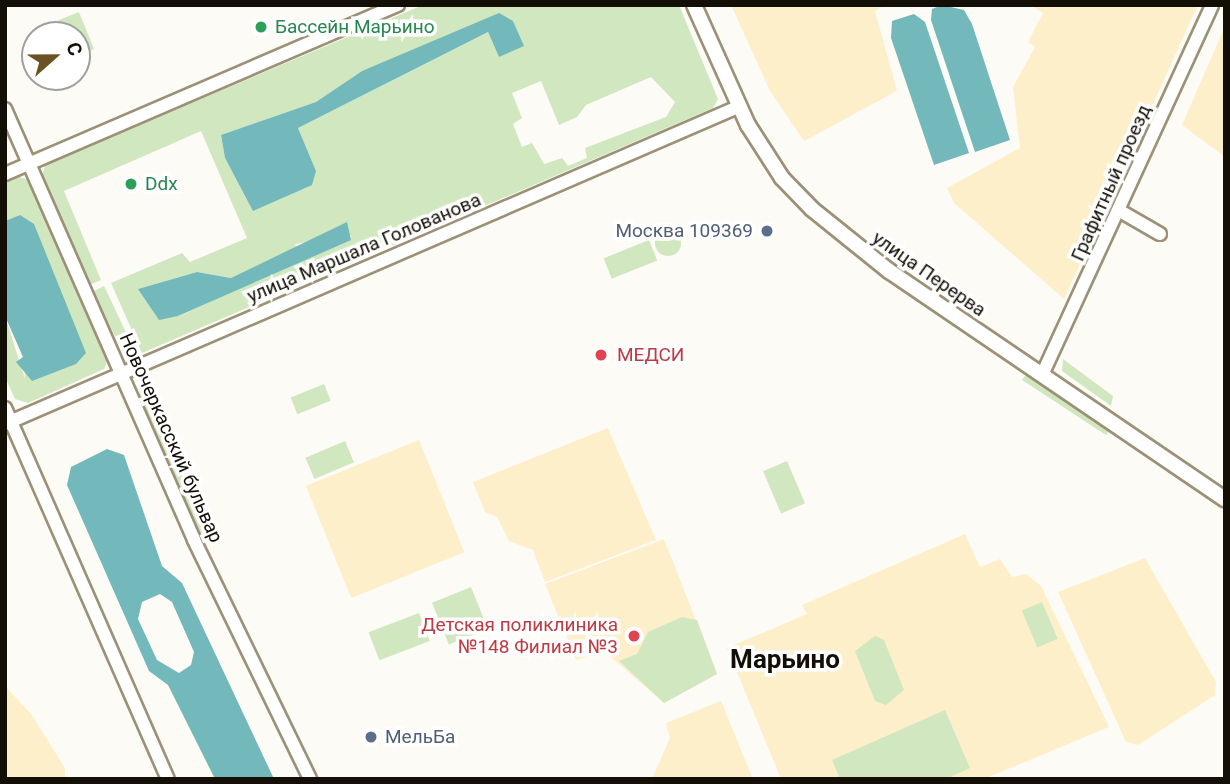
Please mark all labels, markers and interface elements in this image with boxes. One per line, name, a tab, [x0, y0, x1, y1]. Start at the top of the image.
place label: Бассейн Марьино	[275, 16, 435, 38]
marker: Бассейн Марьино	[253, 19, 269, 35]
north arrow	[21, 21, 91, 91]
text: С	[61, 39, 87, 59]
street label: Графитный проезд	[1066, 101, 1156, 265]
place label: Ddx	[145, 173, 178, 195]
marker: Ddx	[123, 176, 139, 192]
street label: улица Маршала Голованова	[244, 188, 484, 308]
place label: Москва 109369	[615, 220, 753, 242]
marker: Москва 109369	[759, 223, 775, 239]
street label: улица Перерва	[868, 226, 990, 322]
street label: Новочеркасский бульвар	[114, 330, 228, 546]
place label: МЕДСИ	[617, 344, 684, 366]
marker: МЕДСИ	[591, 345, 611, 365]
place label: Детская поликлиника №148 Филиал №3	[421, 614, 618, 658]
marker: Детская поликлиника №148 Филиал №3	[624, 626, 644, 646]
district label: Марьино	[730, 644, 840, 676]
place label: МельБа	[385, 726, 455, 748]
marker: МельБа	[363, 729, 379, 745]

